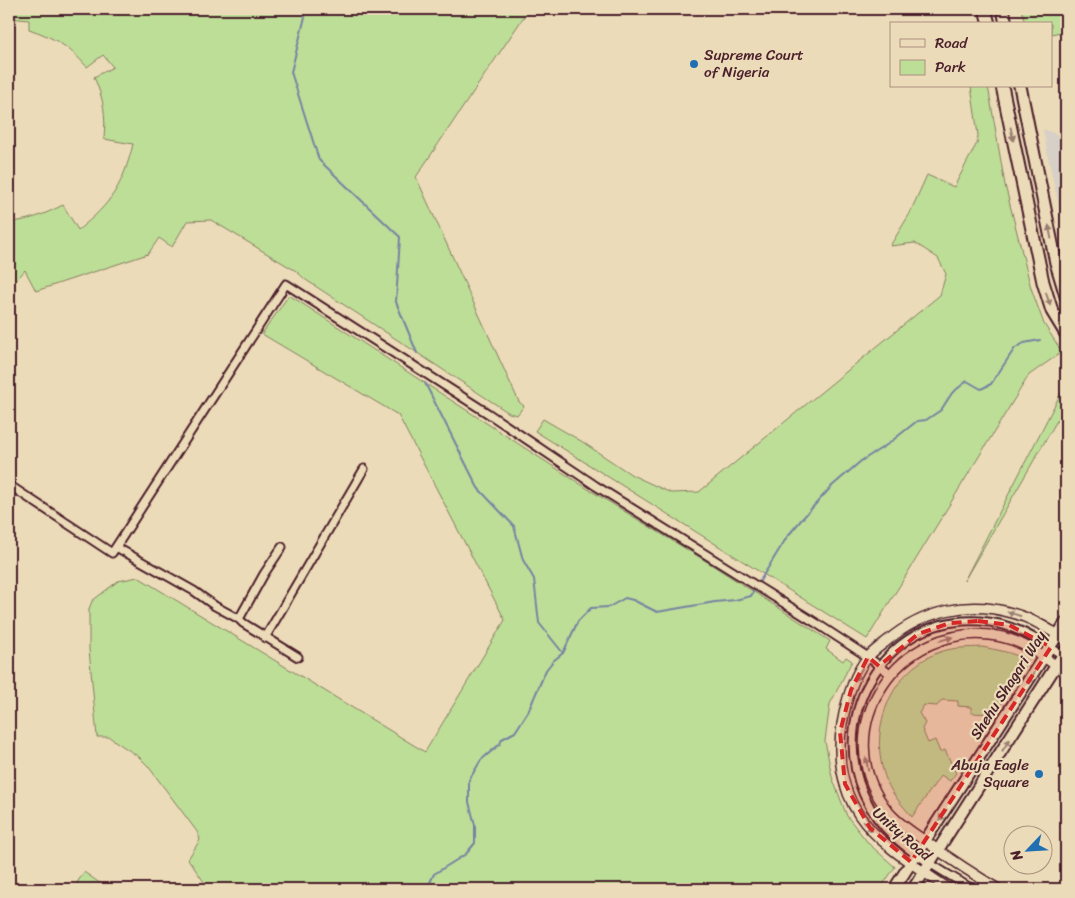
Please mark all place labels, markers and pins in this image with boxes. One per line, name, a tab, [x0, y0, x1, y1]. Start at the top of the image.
place label: Supreme Court of Nigeria	[704, 42, 804, 85]
marker: Supreme Court of Nigeria	[688, 58, 700, 70]
place label: Abuja Eagle Square	[950, 752, 1029, 795]
marker: Abuja Eagle Square	[1033, 768, 1045, 780]

